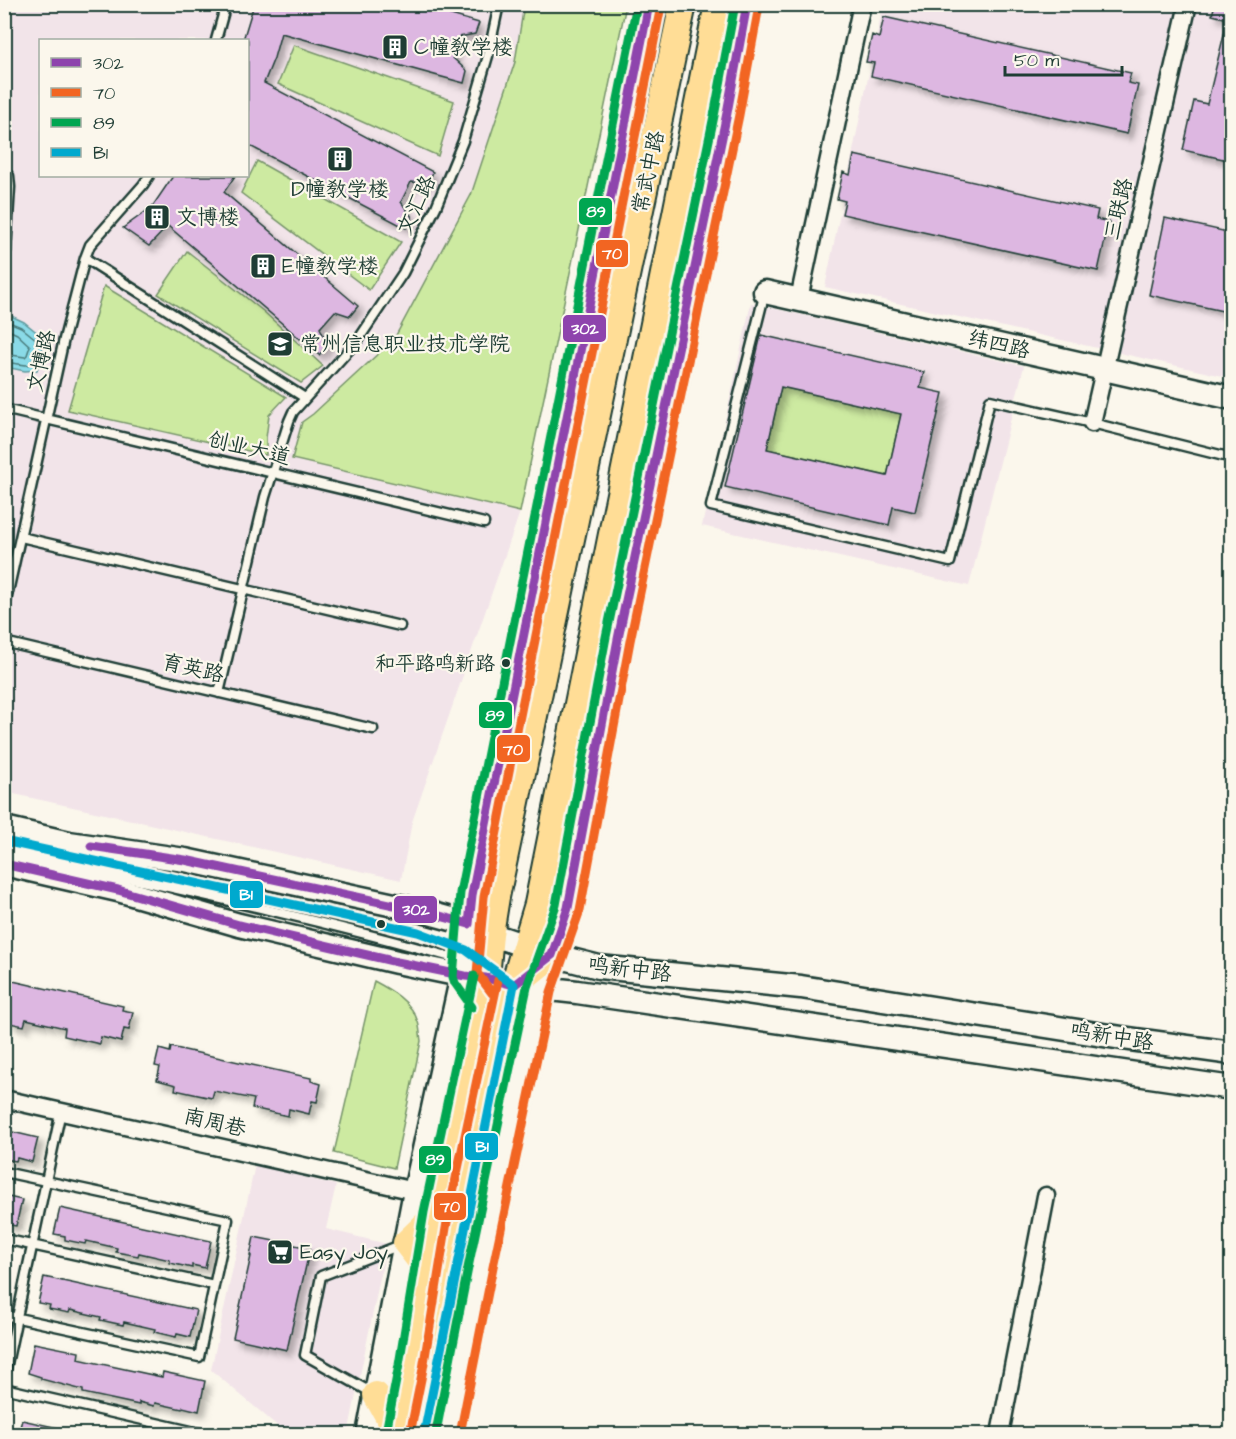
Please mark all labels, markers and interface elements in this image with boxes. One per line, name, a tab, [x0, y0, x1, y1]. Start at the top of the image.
building icon: C幢教学楼	[380, 32, 410, 62]
place label: C幢教学楼	[414, 33, 513, 62]
legend	[39, 39, 249, 177]
scale bar	[1005, 39, 1122, 77]
text: 50 m	[1014, 48, 1059, 73]
text: 302	[93, 51, 125, 76]
text: 70	[93, 81, 115, 106]
text: 89	[93, 111, 115, 136]
street label: 常武中路	[626, 128, 671, 216]
text: B1	[93, 141, 108, 166]
building icon: D幢教学楼	[325, 144, 355, 174]
street label: 文汇路	[390, 171, 443, 240]
place label: D幢教学楼	[291, 175, 389, 204]
street label: 三联路	[1097, 175, 1140, 243]
line badge: 89	[578, 197, 613, 226]
text: 89	[586, 201, 606, 223]
building icon: 文博楼	[142, 202, 172, 232]
place label: 文博楼	[176, 203, 239, 232]
line badge: 70	[595, 239, 629, 268]
text: 70	[601, 243, 622, 265]
building icon: E幢教学楼	[248, 251, 278, 281]
place label: E幢教学楼	[282, 252, 378, 281]
line badge: 302	[562, 314, 607, 343]
text: 302	[570, 318, 600, 340]
street label: 纬四路	[965, 323, 1033, 366]
street label: 文博路	[20, 327, 63, 395]
school or university icon: 常州信息职业技术学院	[265, 329, 295, 359]
place label: 常州信息职业技术学院	[300, 330, 510, 359]
street label: 创业大道	[205, 425, 293, 472]
street label: 育英路	[159, 647, 227, 690]
place label: 和平路鸣新路	[375, 650, 496, 678]
marker: 和平路鸣新路	[500, 657, 512, 669]
line badge: 89	[478, 701, 513, 729]
text: 89	[485, 705, 505, 727]
line badge: 70	[496, 734, 531, 763]
text: 70	[502, 739, 523, 761]
line badge: B1	[229, 880, 264, 909]
text: B1	[239, 884, 254, 906]
line badge: 302	[393, 895, 438, 924]
text: 302	[401, 899, 431, 921]
unlabelled marker	[375, 918, 387, 930]
street label: 鸣新中路	[586, 950, 673, 989]
street label: 鸣新中路	[1068, 1016, 1156, 1057]
street label: 南周巷	[181, 1101, 249, 1144]
line badge: B1	[464, 1132, 499, 1161]
text: B1	[475, 1136, 490, 1158]
line badge: 89	[418, 1145, 452, 1174]
text: 89	[425, 1149, 445, 1171]
line badge: 70	[433, 1192, 467, 1221]
text: 70	[439, 1196, 460, 1218]
supermarket icon: Easy Joy	[265, 1237, 295, 1267]
place label: Easy Joy	[300, 1238, 389, 1269]

